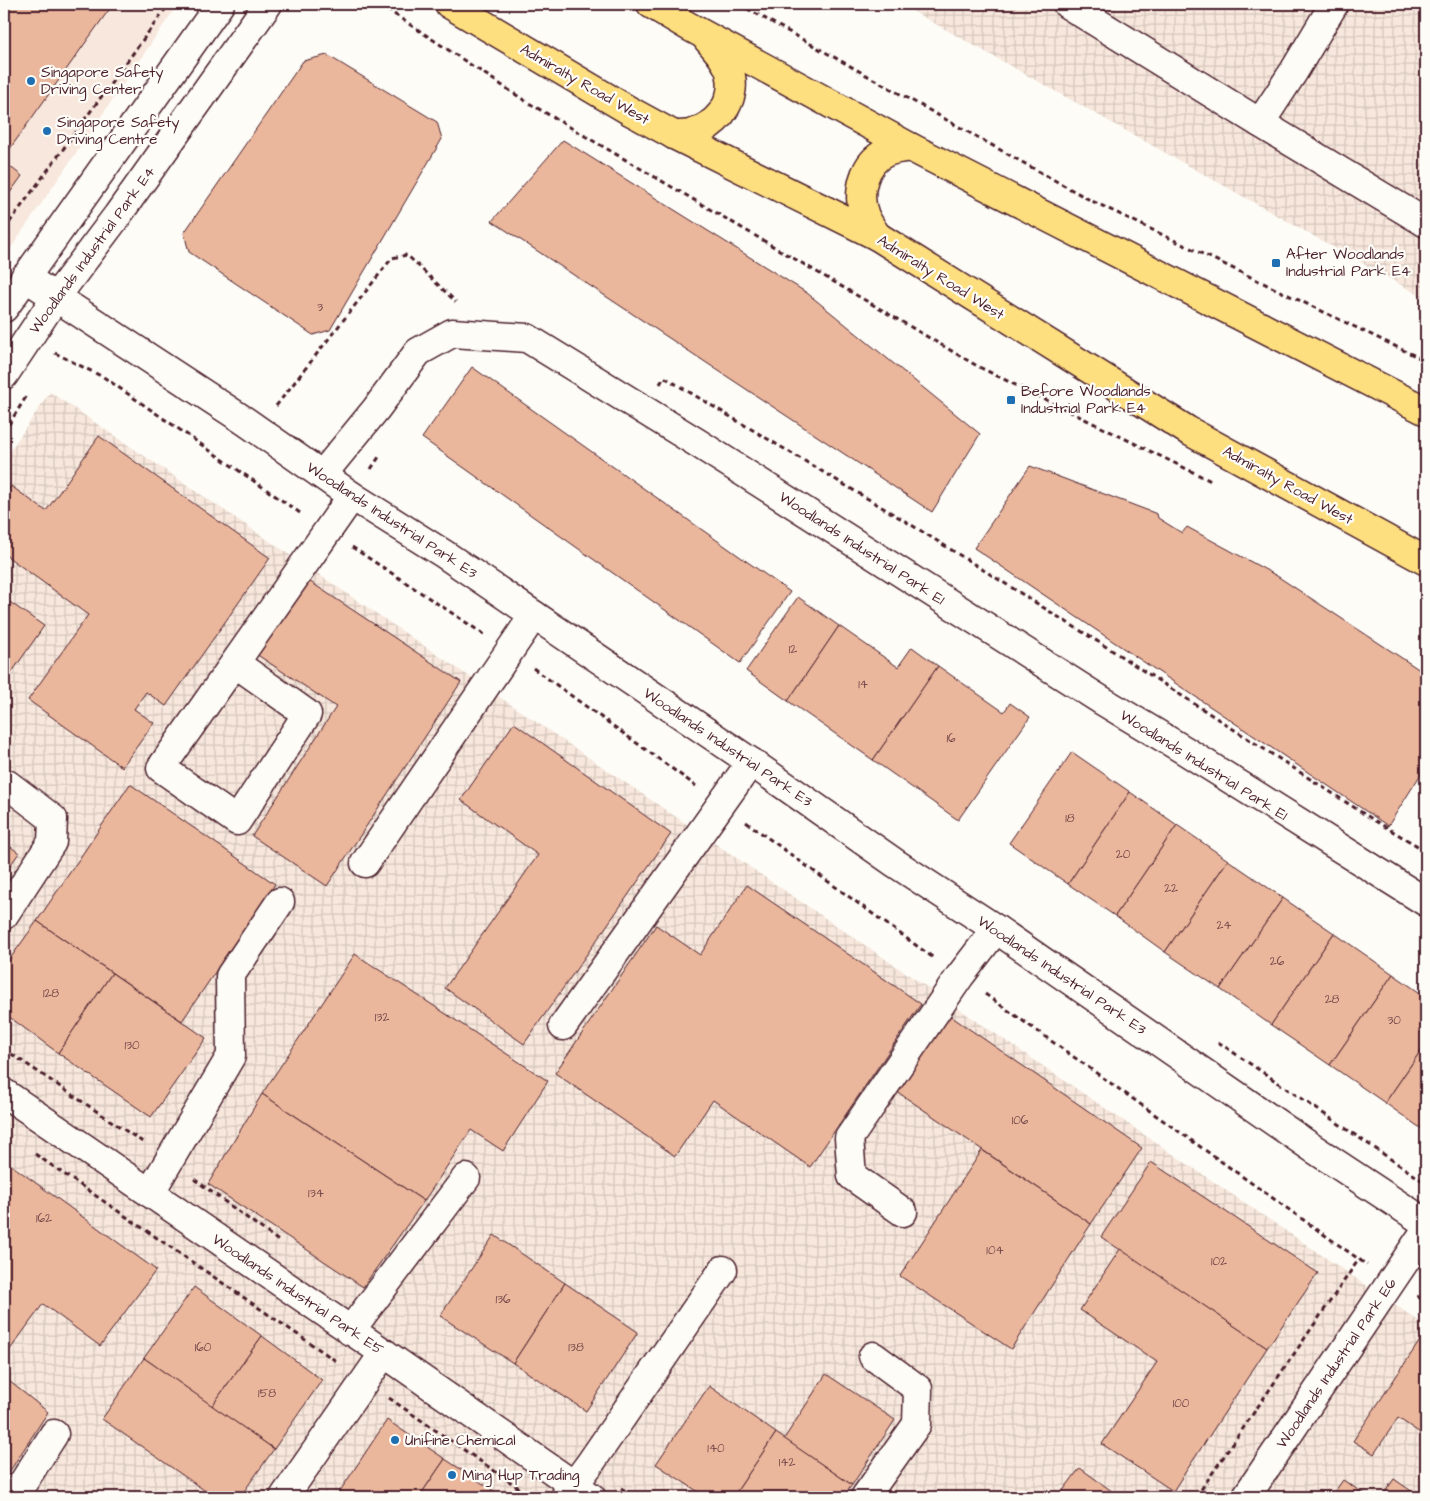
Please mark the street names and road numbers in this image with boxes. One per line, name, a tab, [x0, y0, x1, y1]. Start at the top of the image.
street label: Admiralty Road West	[516, 39, 653, 131]
street label: Woodlands Industrial Park E4	[24, 162, 160, 338]
street label: Admiralty Road West	[873, 230, 1008, 326]
street label: Admiralty Road West	[1218, 441, 1357, 531]
street label: Woodlands Industrial Park E3	[302, 457, 482, 584]
street label: Woodlands Industrial Park E1	[775, 487, 949, 610]
street label: Woodlands Industrial Park E3	[639, 683, 817, 812]
street label: Woodlands Industrial Park E1	[1116, 705, 1292, 826]
street label: Woodlands Industrial Park E3	[973, 911, 1151, 1040]
street label: Woodlands Industrial Park E5	[208, 1229, 388, 1360]
street label: Woodlands Industrial Park E6	[1271, 1273, 1402, 1453]

